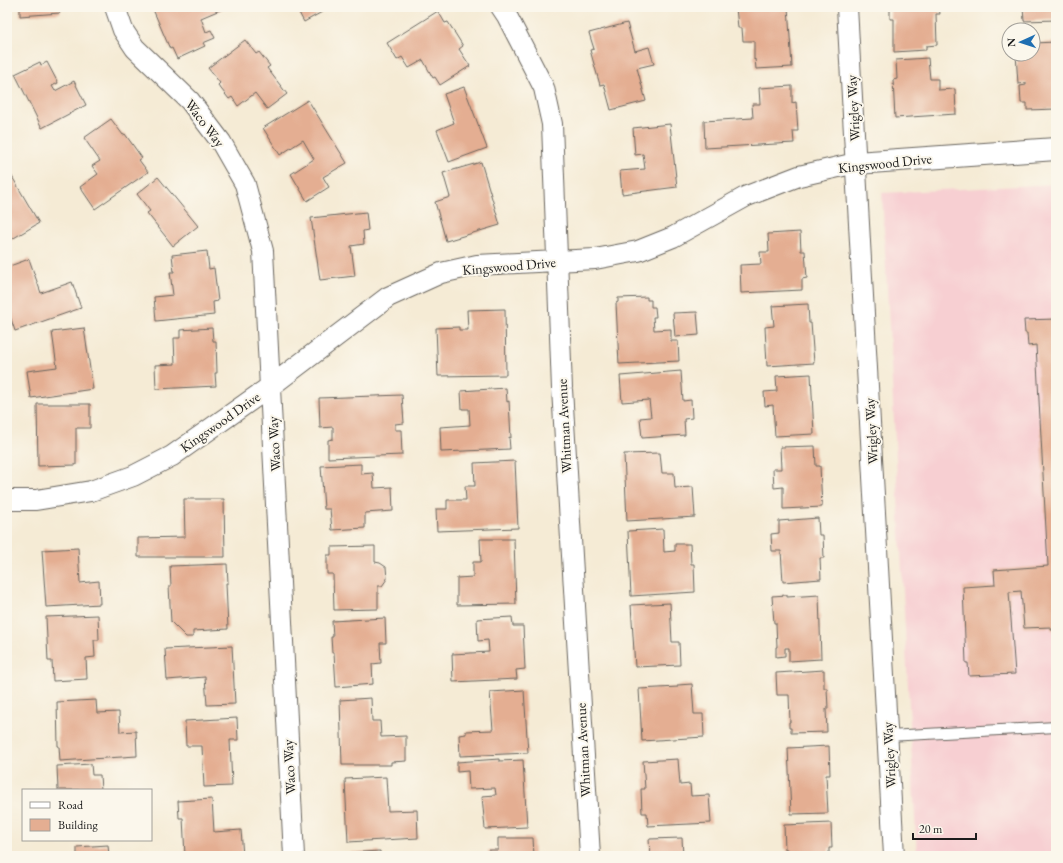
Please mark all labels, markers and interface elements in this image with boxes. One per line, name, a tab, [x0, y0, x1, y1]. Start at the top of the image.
north arrow	[1001, 22, 1041, 62]
text: N	[1004, 38, 1018, 47]
street label: Wrigley Way	[842, 73, 864, 142]
street label: Waco Way	[181, 96, 229, 151]
street label: Kingswood Drive	[837, 149, 933, 177]
street label: Kingswood Drive	[461, 253, 557, 279]
street label: Whitman Avenue	[553, 378, 575, 474]
street label: Kingswood Drive	[176, 387, 264, 456]
street label: Wrigley Way	[860, 396, 882, 465]
street label: Waco Way	[264, 415, 284, 472]
street label: Whitman Avenue	[572, 702, 594, 798]
street label: Wrigley Way	[878, 720, 900, 789]
street label: Waco Way	[279, 738, 299, 795]
legend	[22, 789, 152, 841]
text: Road	[58, 797, 84, 813]
scale bar	[913, 815, 976, 841]
text: Building	[58, 817, 99, 833]
text: 20 m	[919, 821, 943, 837]

